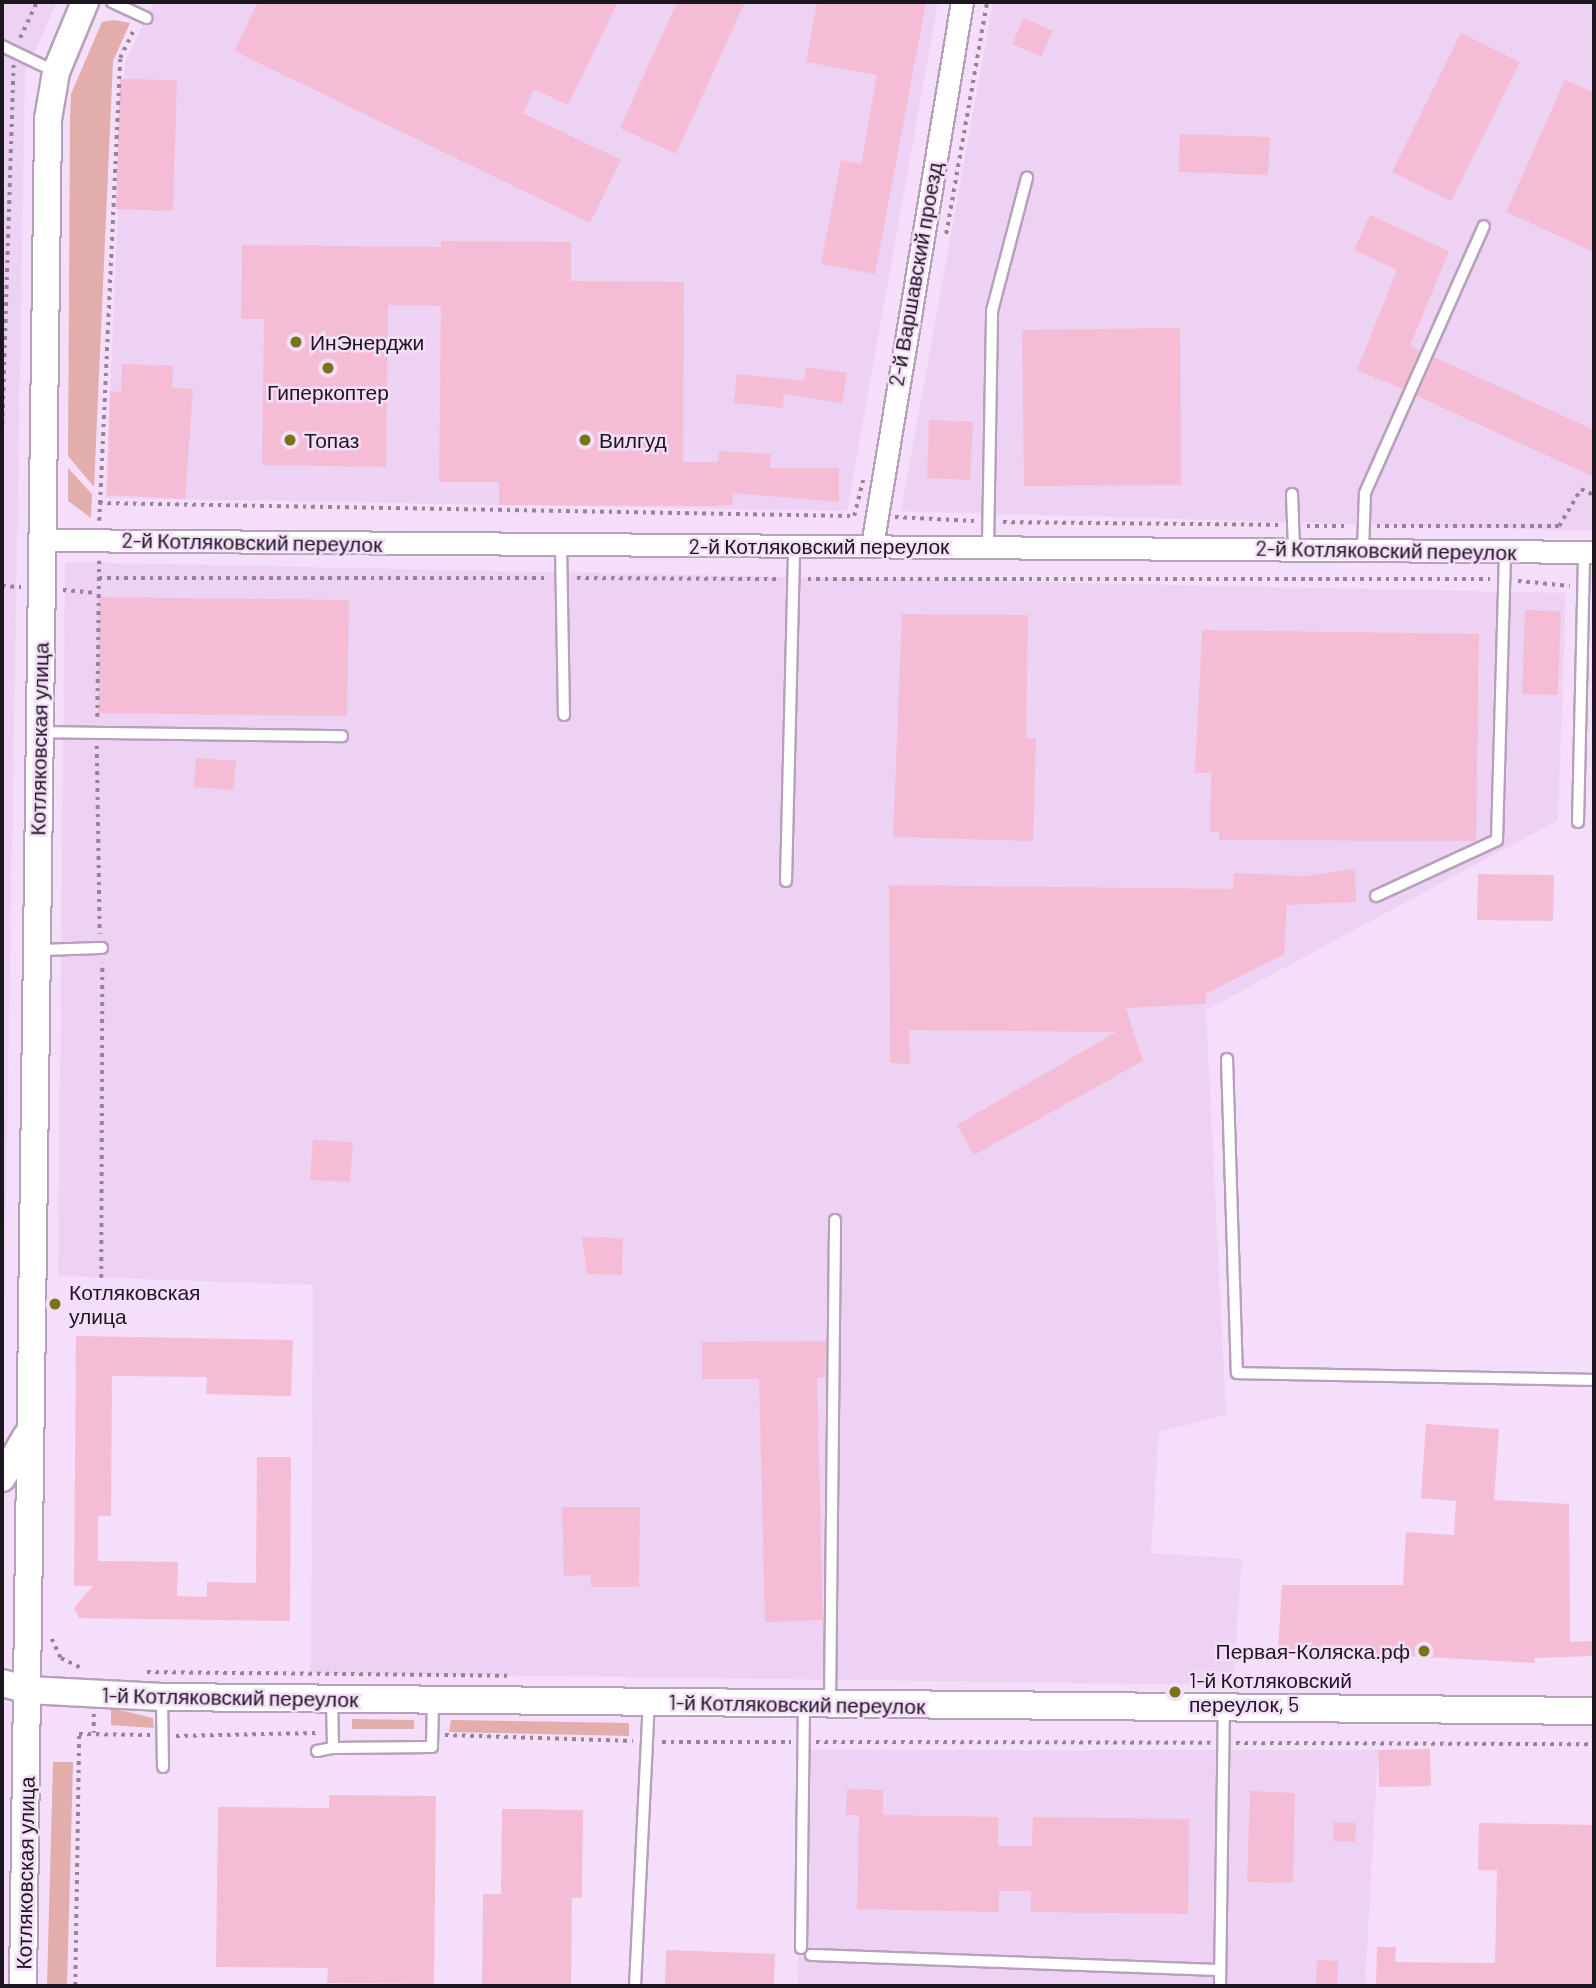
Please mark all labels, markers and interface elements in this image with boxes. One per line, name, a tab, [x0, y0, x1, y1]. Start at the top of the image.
street label: 2-й Варшавский проезд	[883, 160, 947, 388]
place label: ИнЭнерджи	[310, 329, 424, 355]
marker: ИнЭнерджи	[288, 334, 304, 350]
marker: Гиперкоптер	[320, 360, 336, 376]
place label: Гиперкоптер	[267, 379, 389, 405]
place label: Топаз	[304, 427, 359, 453]
place label: Вилгуд	[599, 427, 667, 453]
marker: Топаз	[282, 432, 298, 448]
marker: Вилгуд	[577, 432, 593, 448]
street label: 2-й Котляковский переулок	[121, 527, 383, 557]
street label: 2-й Котляковский переулок	[689, 533, 949, 559]
street label: 2-й Котляковский переулок	[1255, 535, 1517, 565]
street label: Котляковская улица	[25, 642, 53, 836]
place label: Котляковская улица	[69, 1279, 200, 1329]
marker: Котляковская улица	[47, 1296, 63, 1312]
place label: Первая-Коляска.рф	[1216, 1638, 1410, 1664]
marker: Первая-Коляска.рф	[1416, 1643, 1432, 1659]
place label: 1-й Котляковский переулок, 5	[1189, 1667, 1352, 1717]
street label: 1-й Котляковский переулок	[101, 1682, 359, 1712]
marker: 1-й Котляковский переулок, 5	[1167, 1684, 1183, 1700]
street label: 1-й Котляковский переулок	[668, 1689, 926, 1719]
street label: Котляковская улица	[11, 1776, 39, 1970]

